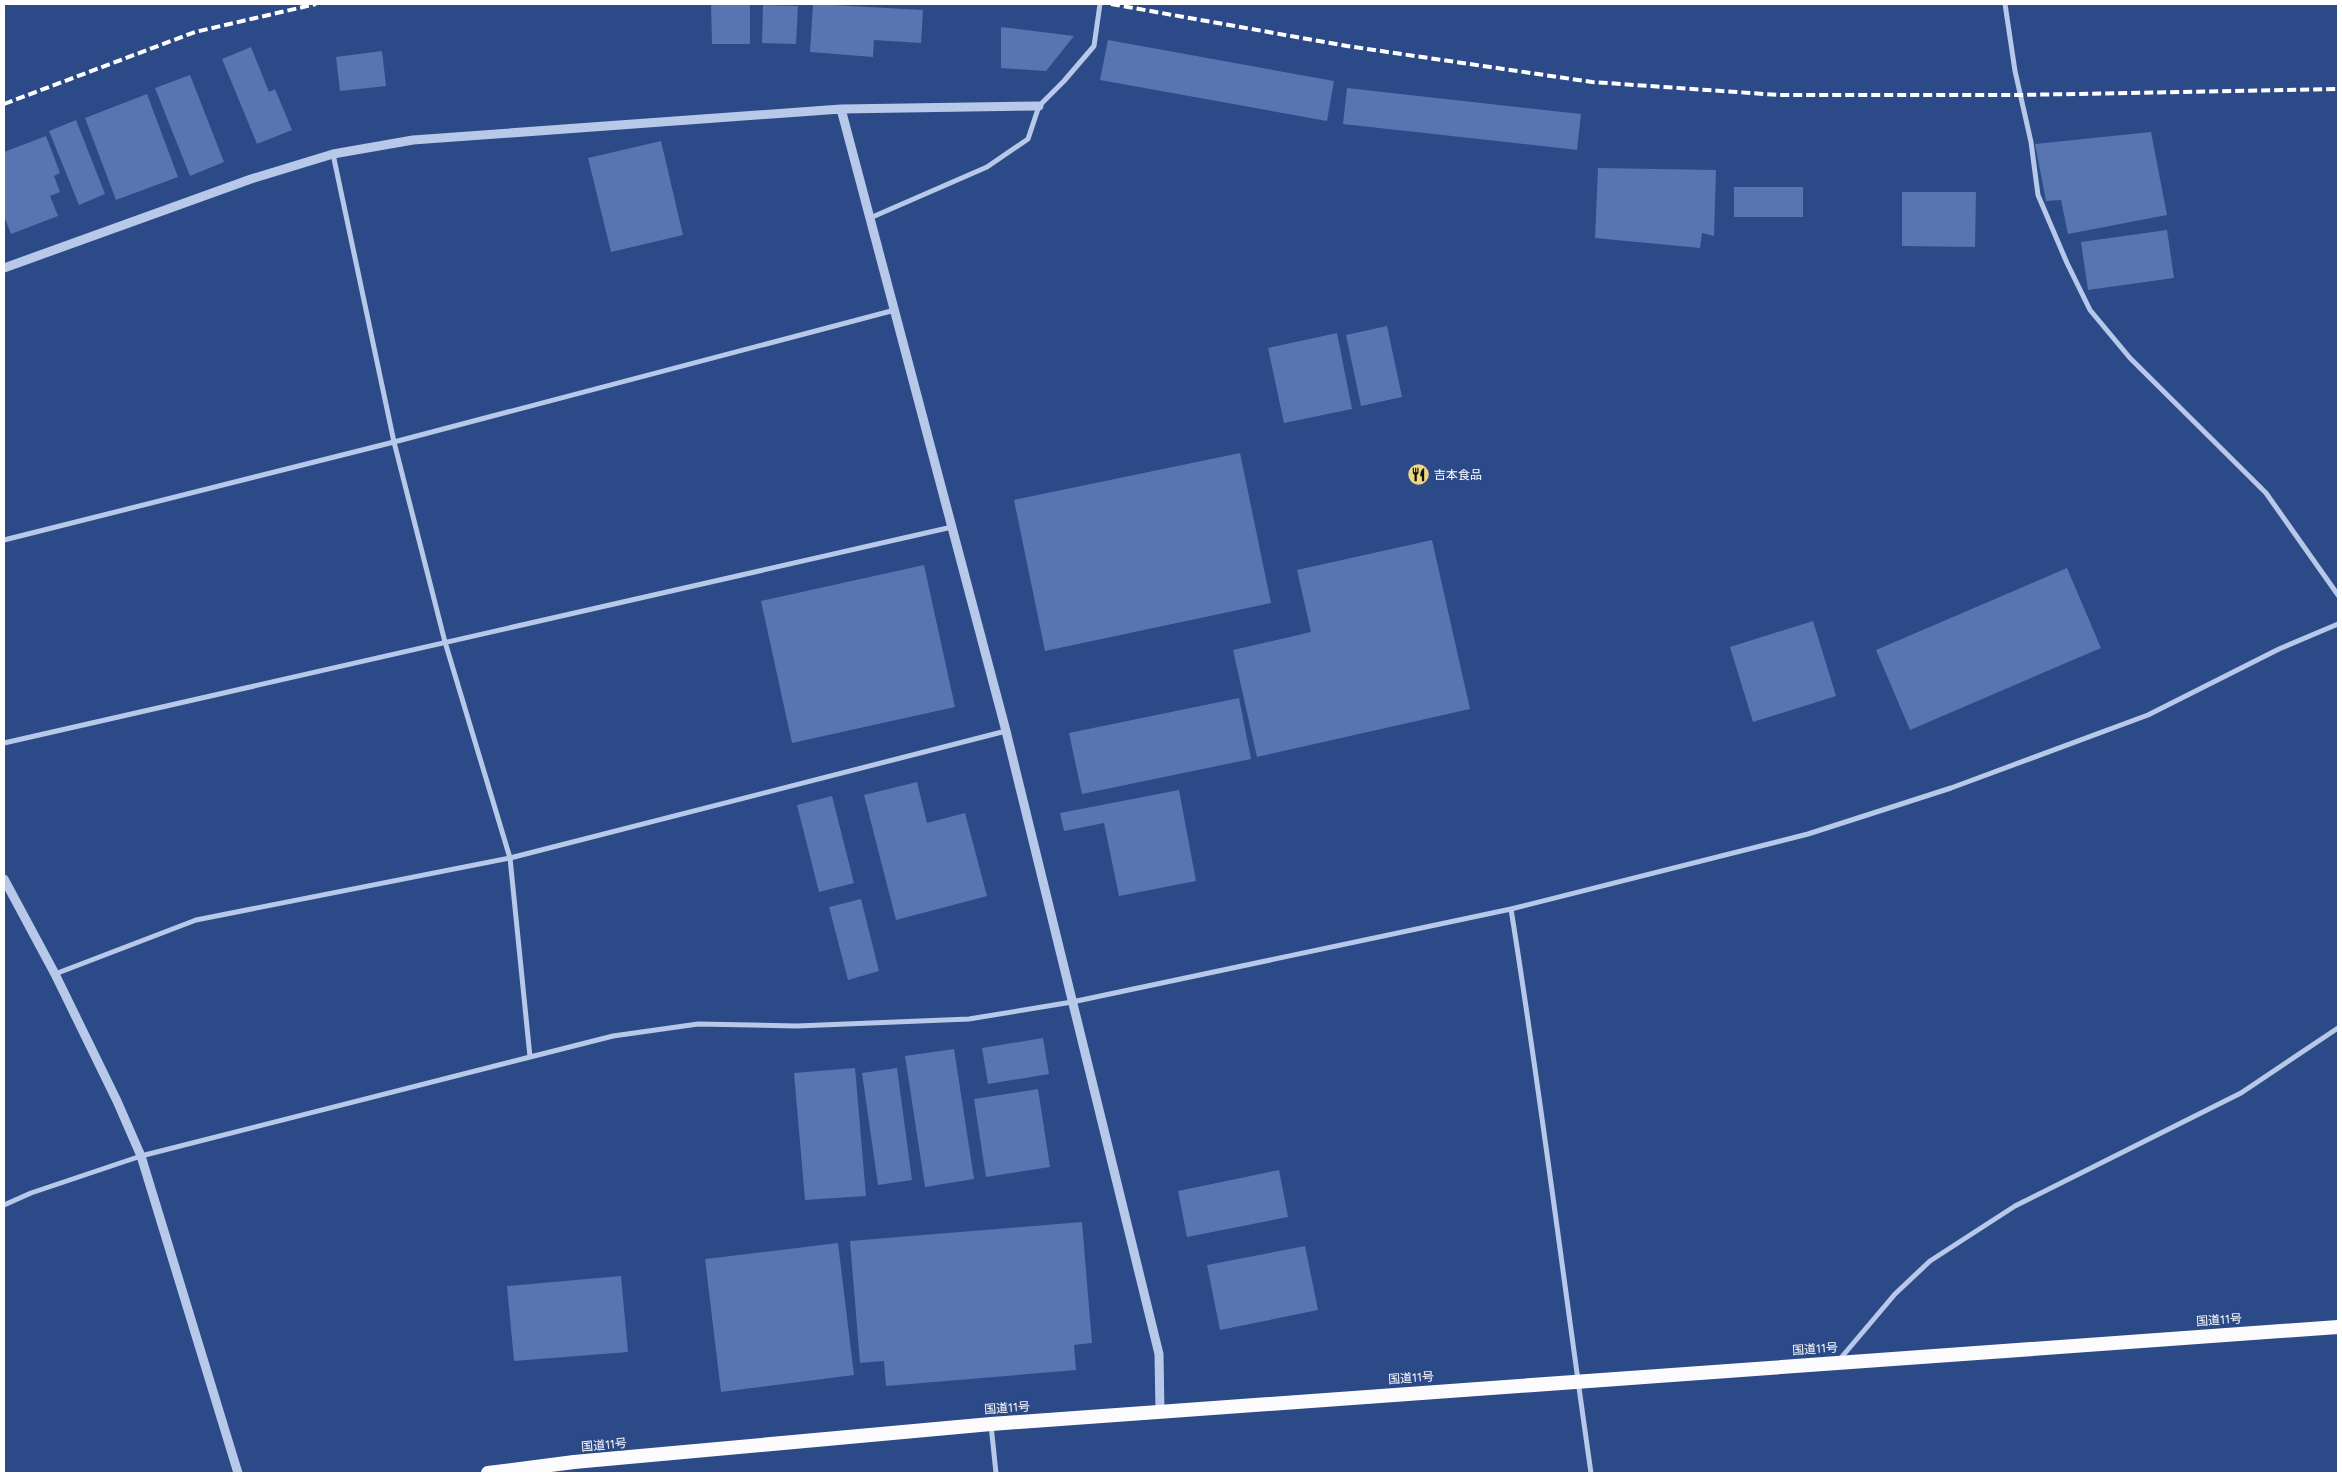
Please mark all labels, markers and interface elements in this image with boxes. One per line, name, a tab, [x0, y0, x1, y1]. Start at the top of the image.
restaurant icon: 吉本食品	[1406, 463, 1430, 487]
place label: 吉本食品	[1434, 468, 1482, 482]
street label: 国道11号	[2196, 1311, 2242, 1329]
street label: 国道11号	[1792, 1340, 1838, 1358]
street label: 国道11号	[1388, 1369, 1434, 1387]
street label: 国道11号	[984, 1399, 1030, 1417]
street label: 国道11号	[581, 1436, 627, 1454]

